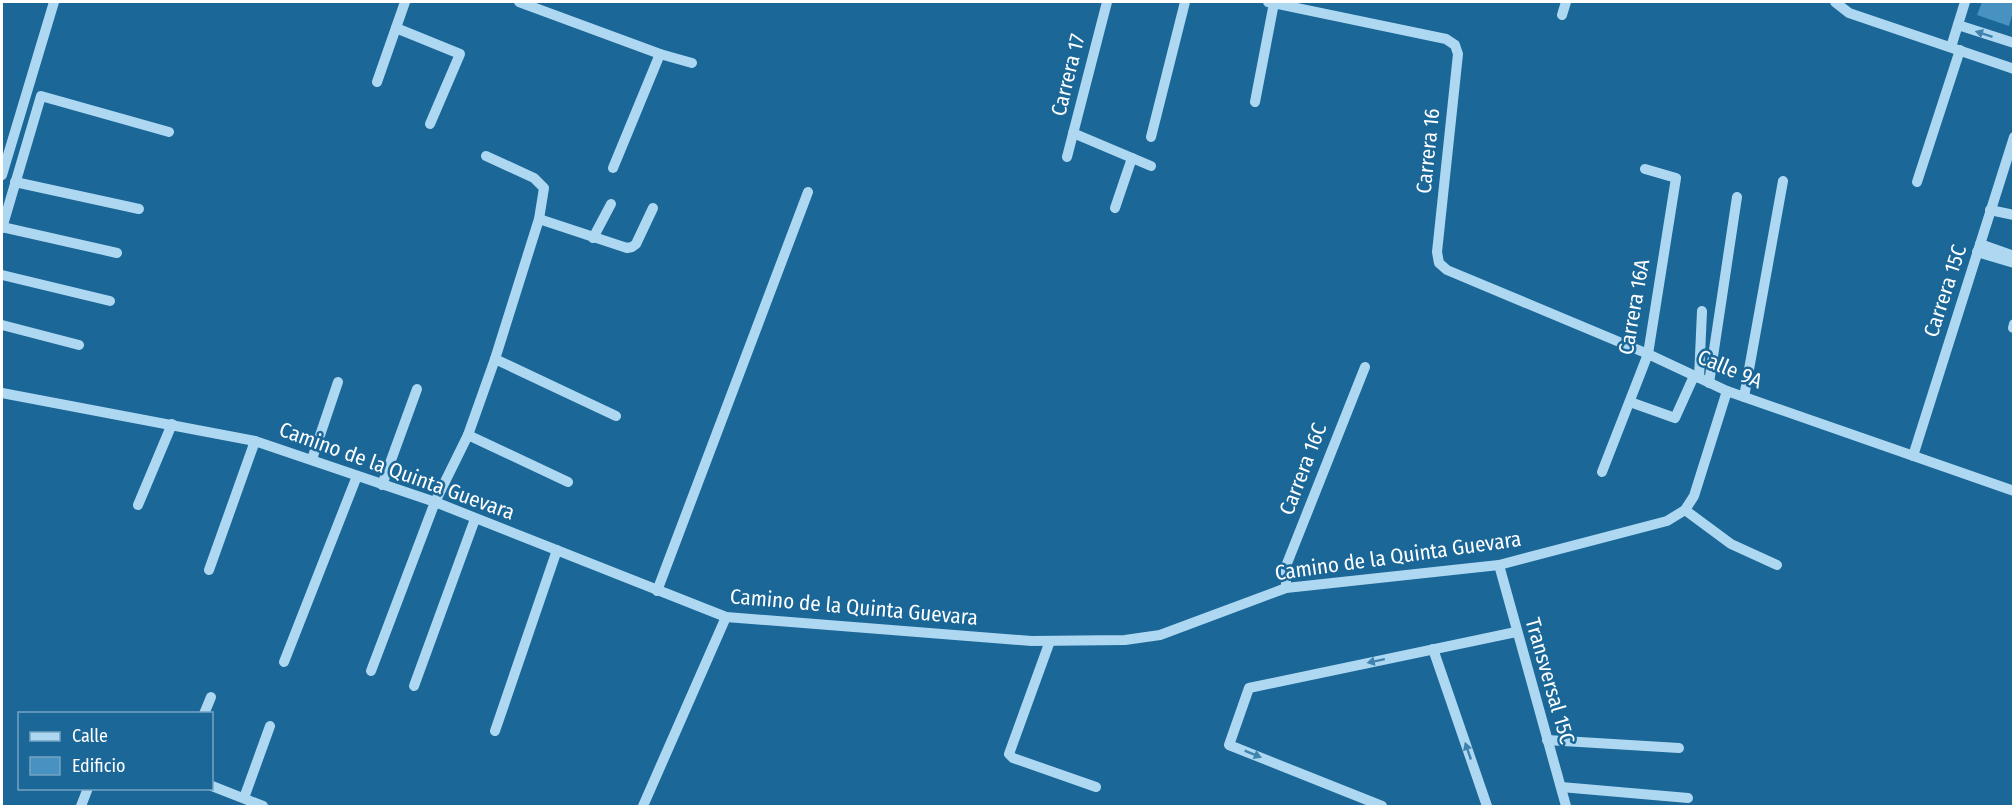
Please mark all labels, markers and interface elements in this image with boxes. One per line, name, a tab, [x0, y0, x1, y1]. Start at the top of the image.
one-way arrow	[1975, 28, 1993, 38]
street label: Carrera 17	[1045, 31, 1091, 119]
street label: Carrera 16	[1411, 107, 1445, 195]
street label: Carrera 15C	[1918, 241, 1972, 340]
street label: Carrera 16A	[1613, 257, 1655, 357]
street label: Calle 9A	[1694, 344, 1766, 394]
street label: Camino de la Quinta Guevara	[276, 416, 518, 526]
street label: Carrera 16C	[1274, 419, 1333, 519]
street label: Camino de la Quinta Guevara	[1273, 526, 1523, 586]
street label: Camino de la Quinta Guevara	[729, 583, 979, 631]
street label: Transversal 15C	[1520, 615, 1581, 748]
one-way arrow	[1366, 657, 1385, 666]
legend	[18, 712, 213, 790]
text: Calle	[72, 725, 108, 747]
one-way arrow	[1463, 742, 1472, 760]
one-way arrow	[1244, 750, 1262, 759]
text: Edificio	[72, 755, 125, 777]

